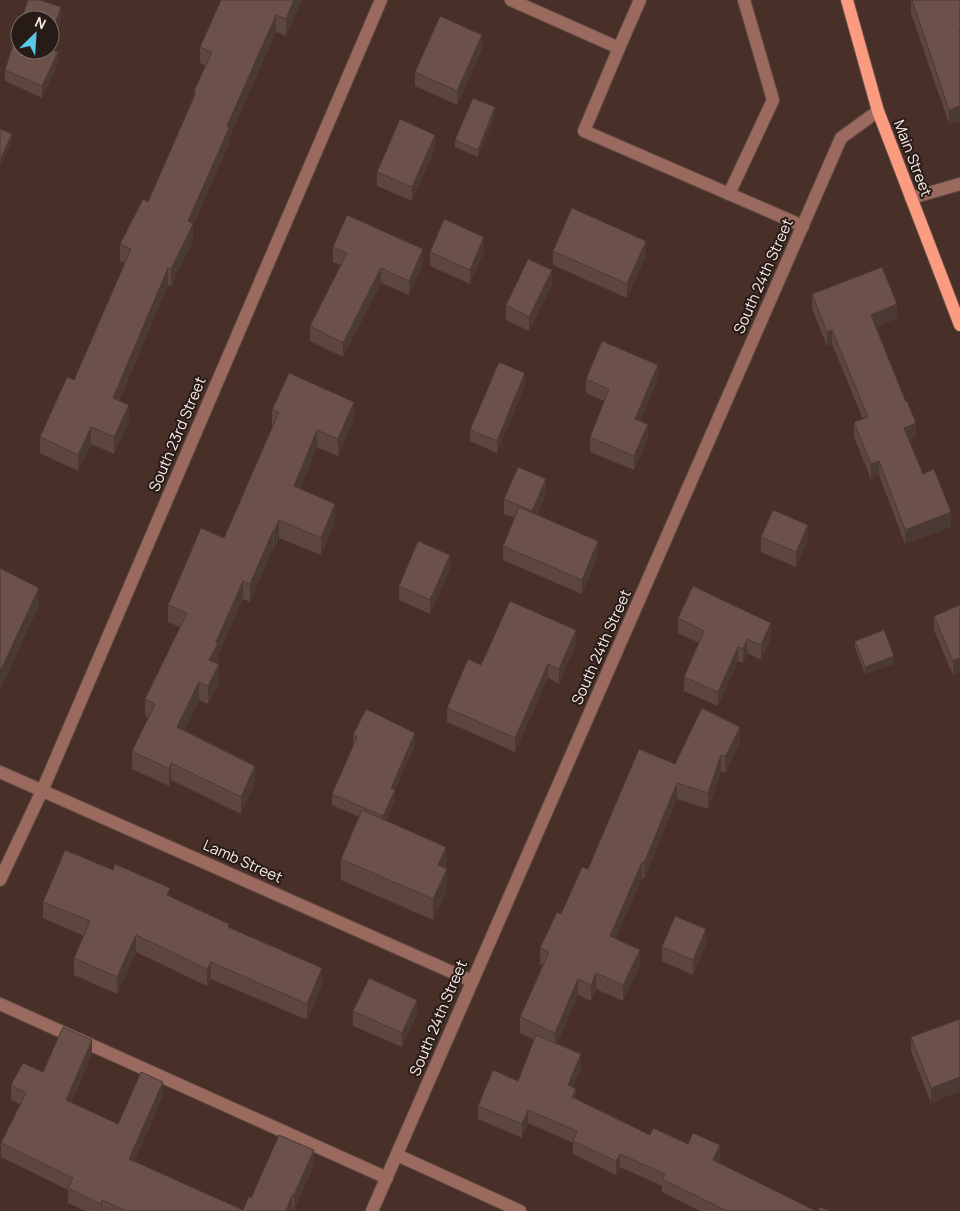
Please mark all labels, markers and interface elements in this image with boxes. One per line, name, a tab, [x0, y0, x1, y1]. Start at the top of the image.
north arrow	[10, 10, 60, 60]
text: N	[32, 12, 49, 34]
street label: Main Street	[889, 117, 937, 199]
street label: South 24th Street	[728, 215, 798, 337]
street label: South 23rd Street	[143, 373, 211, 495]
street label: South 24th Street	[566, 586, 636, 708]
street label: Lamb Street	[200, 834, 286, 888]
street label: South 24th Street	[404, 957, 472, 1079]

